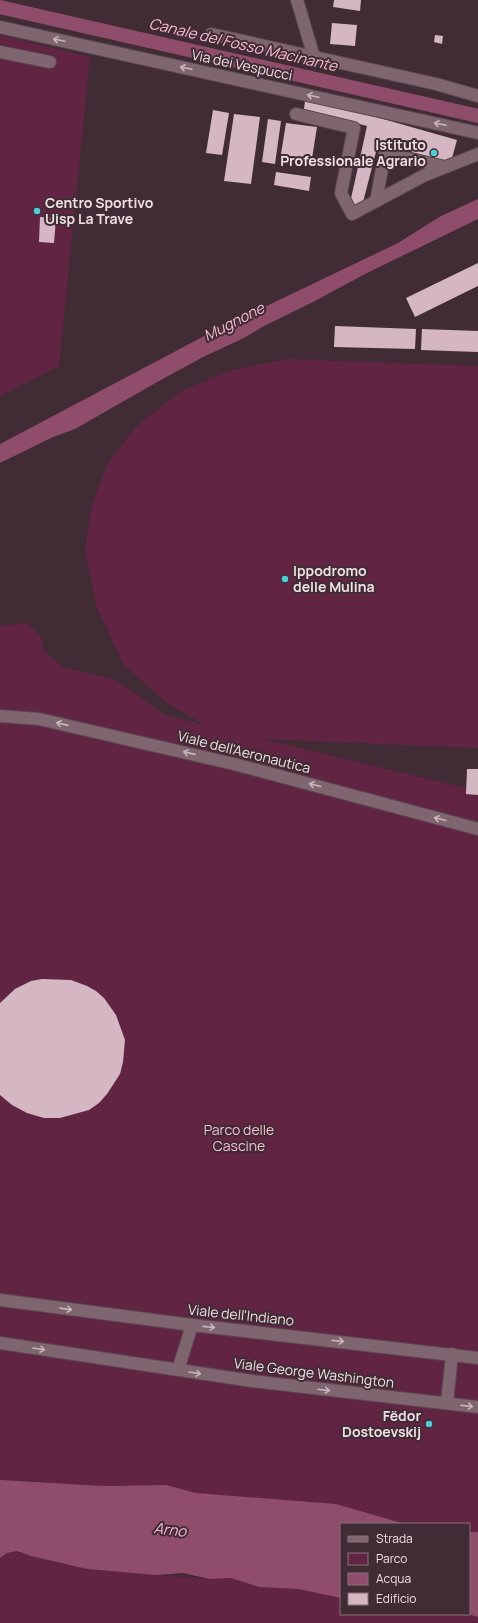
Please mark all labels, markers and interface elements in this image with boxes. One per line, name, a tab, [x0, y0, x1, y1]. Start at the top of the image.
water label: Canale del Fosso Macinante	[147, 13, 341, 77]
one-way arrow	[53, 36, 66, 44]
street label: Via dei Vespucci	[190, 45, 294, 84]
one-way arrow	[180, 64, 193, 72]
one-way arrow	[307, 92, 320, 100]
one-way arrow	[434, 120, 447, 128]
place label: Istituto Professionale Agrario	[280, 135, 426, 170]
marker: Istituto Professionale Agrario	[429, 148, 439, 158]
place label: Centro Sportivo Uisp La Trave	[45, 193, 154, 228]
marker: Centro Sportivo Uisp La Trave	[32, 206, 42, 216]
water label: Mugnone	[200, 297, 269, 346]
place label: Ippodromo delle Mulina	[293, 561, 375, 596]
marker: Ippodromo delle Mulina	[280, 574, 290, 584]
one-way arrow	[56, 720, 69, 728]
street label: Viale dell'Aeronautica	[176, 726, 313, 777]
one-way arrow	[183, 749, 196, 757]
one-way arrow	[308, 781, 321, 789]
one-way arrow	[434, 815, 447, 823]
park label: Parco delle Cascine	[204, 1120, 274, 1155]
street label: Viale dell'Indiano	[187, 1299, 295, 1330]
one-way arrow	[59, 1305, 72, 1313]
one-way arrow	[202, 1323, 215, 1331]
one-way arrow	[331, 1338, 344, 1345]
one-way arrow	[32, 1345, 45, 1353]
street label: Viale George Washington	[233, 1353, 395, 1392]
one-way arrow	[188, 1369, 201, 1377]
one-way arrow	[317, 1386, 330, 1394]
one-way arrow	[460, 1402, 473, 1409]
place label: Fëdor Dostoevskij	[342, 1406, 421, 1441]
marker: Fëdor Dostoevskij	[424, 1419, 434, 1429]
water label: Arno	[153, 1517, 189, 1542]
legend	[340, 1523, 470, 1615]
text: Strada	[376, 1530, 413, 1547]
text: Parco	[376, 1550, 407, 1567]
text: Acqua	[376, 1570, 411, 1587]
text: Edificio	[376, 1590, 416, 1607]

